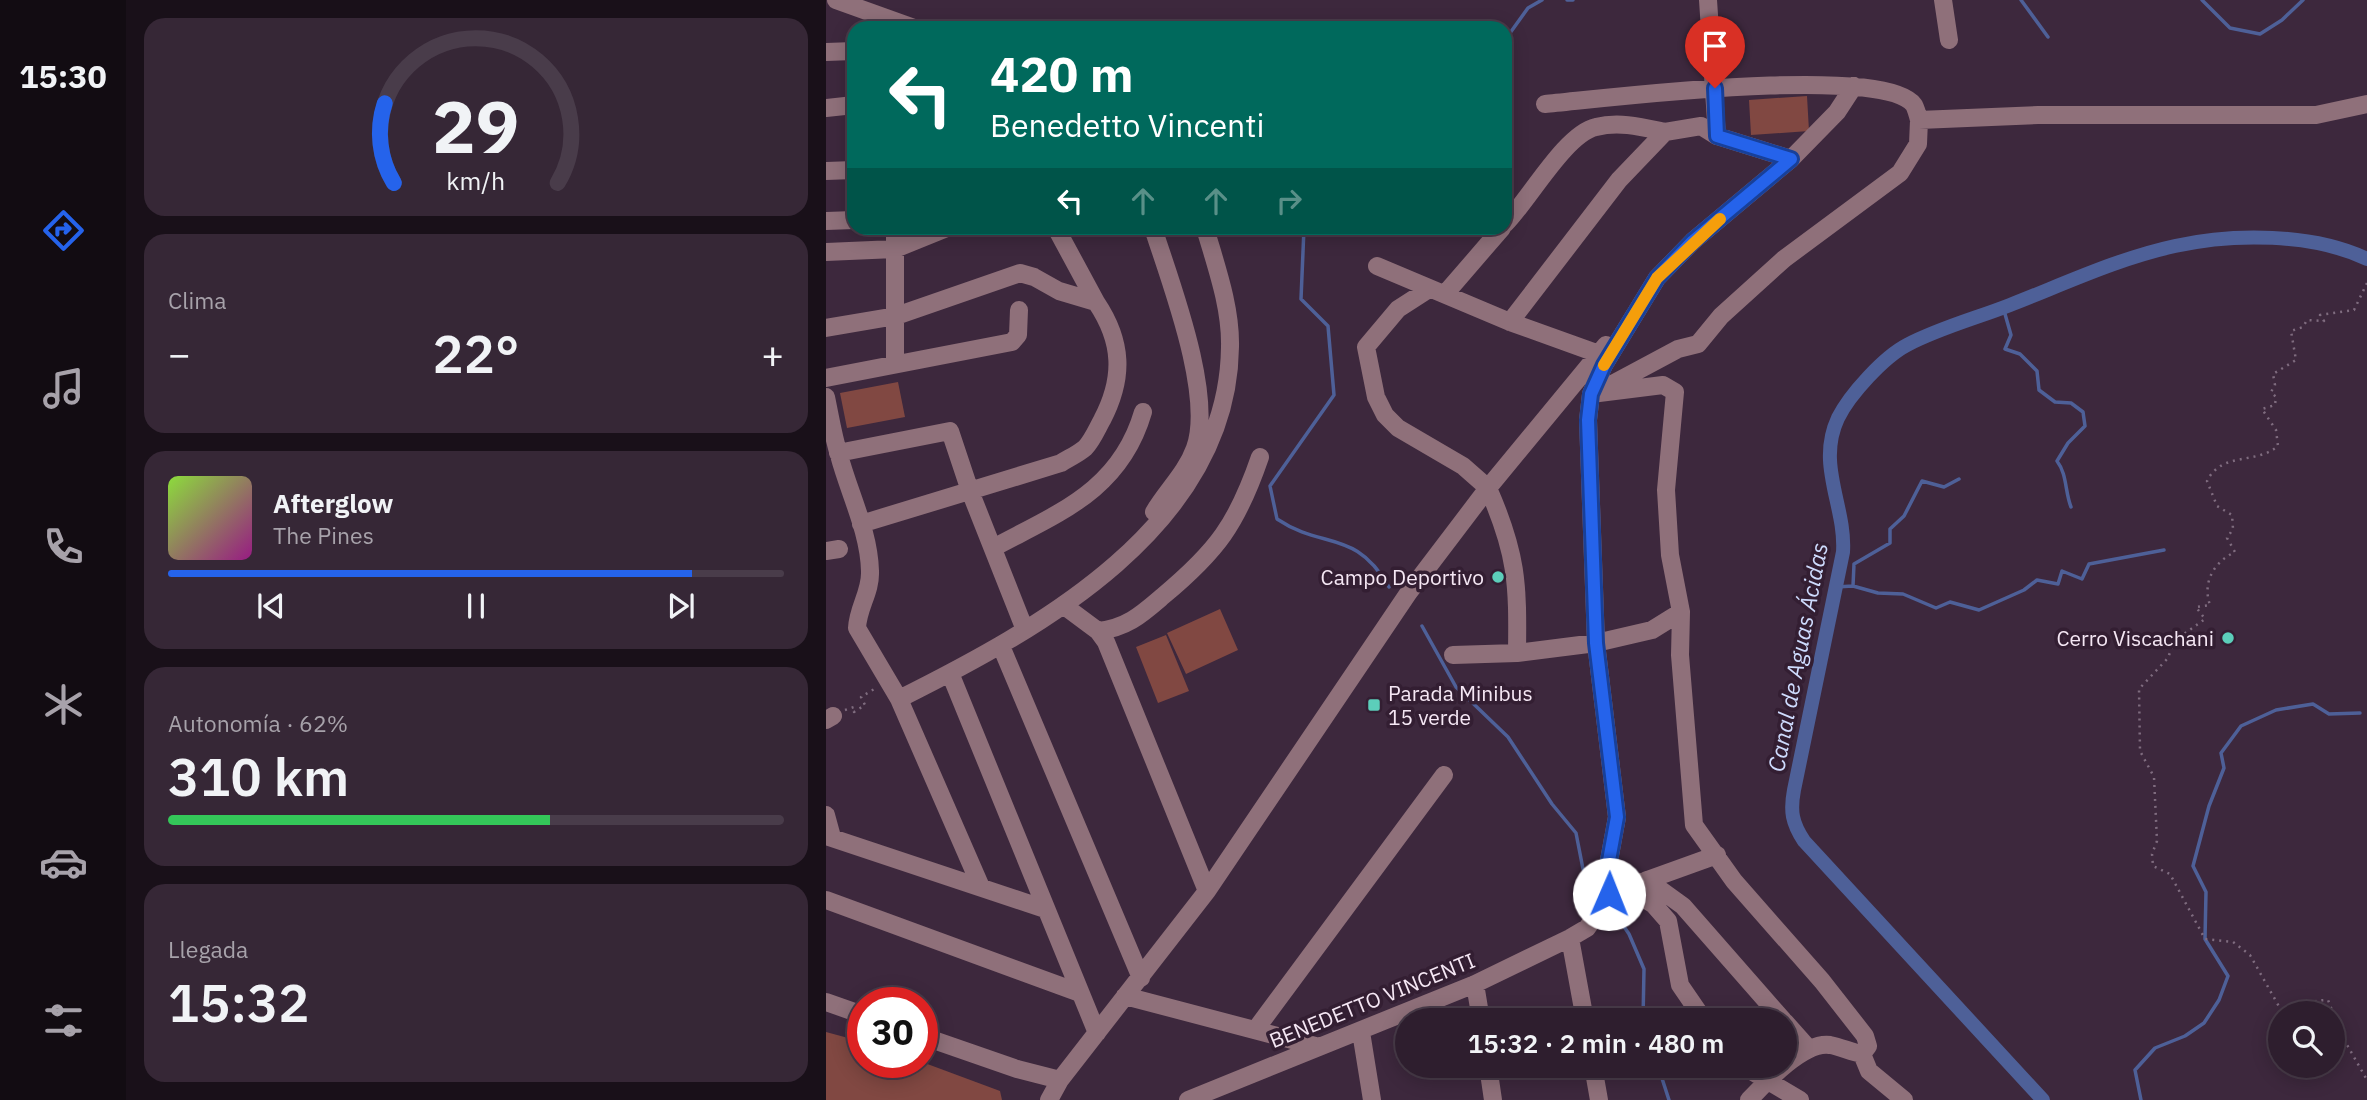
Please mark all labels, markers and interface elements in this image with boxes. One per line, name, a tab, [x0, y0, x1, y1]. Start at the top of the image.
pin	[1685, 16, 1745, 88]
icon: arrive	[1696, 27, 1734, 65]
text: 420 m	[990, 42, 1134, 105]
icon: left	[875, 49, 966, 140]
text: 15:30	[19, 55, 107, 97]
text: 29	[432, 79, 520, 174]
text: Benedetto Vincenti	[990, 104, 1264, 146]
text: km/h	[447, 164, 505, 197]
icon: left	[1051, 182, 1089, 220]
icon: ahead	[1124, 182, 1162, 220]
icon: ahead	[1197, 182, 1235, 220]
icon: right	[1270, 182, 1308, 220]
icon: directions	[39, 206, 88, 255]
text: Clima	[168, 285, 227, 315]
text: 22°	[433, 320, 519, 387]
text: −	[168, 329, 191, 378]
text: +	[761, 329, 784, 378]
icon: music	[39, 364, 88, 413]
text: Afterglow	[273, 486, 393, 520]
text: The Pines	[273, 520, 374, 550]
icon: phone	[39, 522, 88, 571]
water label: Canal de Aguas Ácidas	[1760, 540, 1834, 774]
place label: Campo Deportivo	[1321, 563, 1484, 591]
marker: Campo Deportivo	[1490, 569, 1506, 585]
icon: previous	[252, 587, 290, 625]
icon: pause	[457, 587, 495, 625]
icon: next	[662, 587, 700, 625]
place label: Cerro Viscachani	[2056, 624, 2214, 652]
marker: Cerro Viscachani	[2220, 630, 2236, 646]
place label: Parada Minibus 15 verde	[1388, 679, 1533, 731]
icon: climate	[39, 680, 88, 729]
marker: Parada Minibus 15 verde	[1366, 697, 1382, 713]
text: Autonomía · 62%	[168, 708, 348, 738]
text: 310 km	[168, 743, 349, 810]
icon: car	[39, 838, 88, 887]
position arrow	[1572, 857, 1646, 931]
text: Llegada	[168, 934, 248, 964]
street label: BENEDETTO VINCENTI	[1265, 946, 1479, 1054]
text: 15:32	[168, 969, 309, 1036]
speed limit sign: 30	[847, 987, 938, 1078]
icon: filters	[39, 996, 88, 1045]
map controls	[2268, 1001, 2345, 1078]
button: search	[2268, 1001, 2345, 1078]
text: 15:32 · 2 min · 480 m	[1468, 1026, 1724, 1060]

